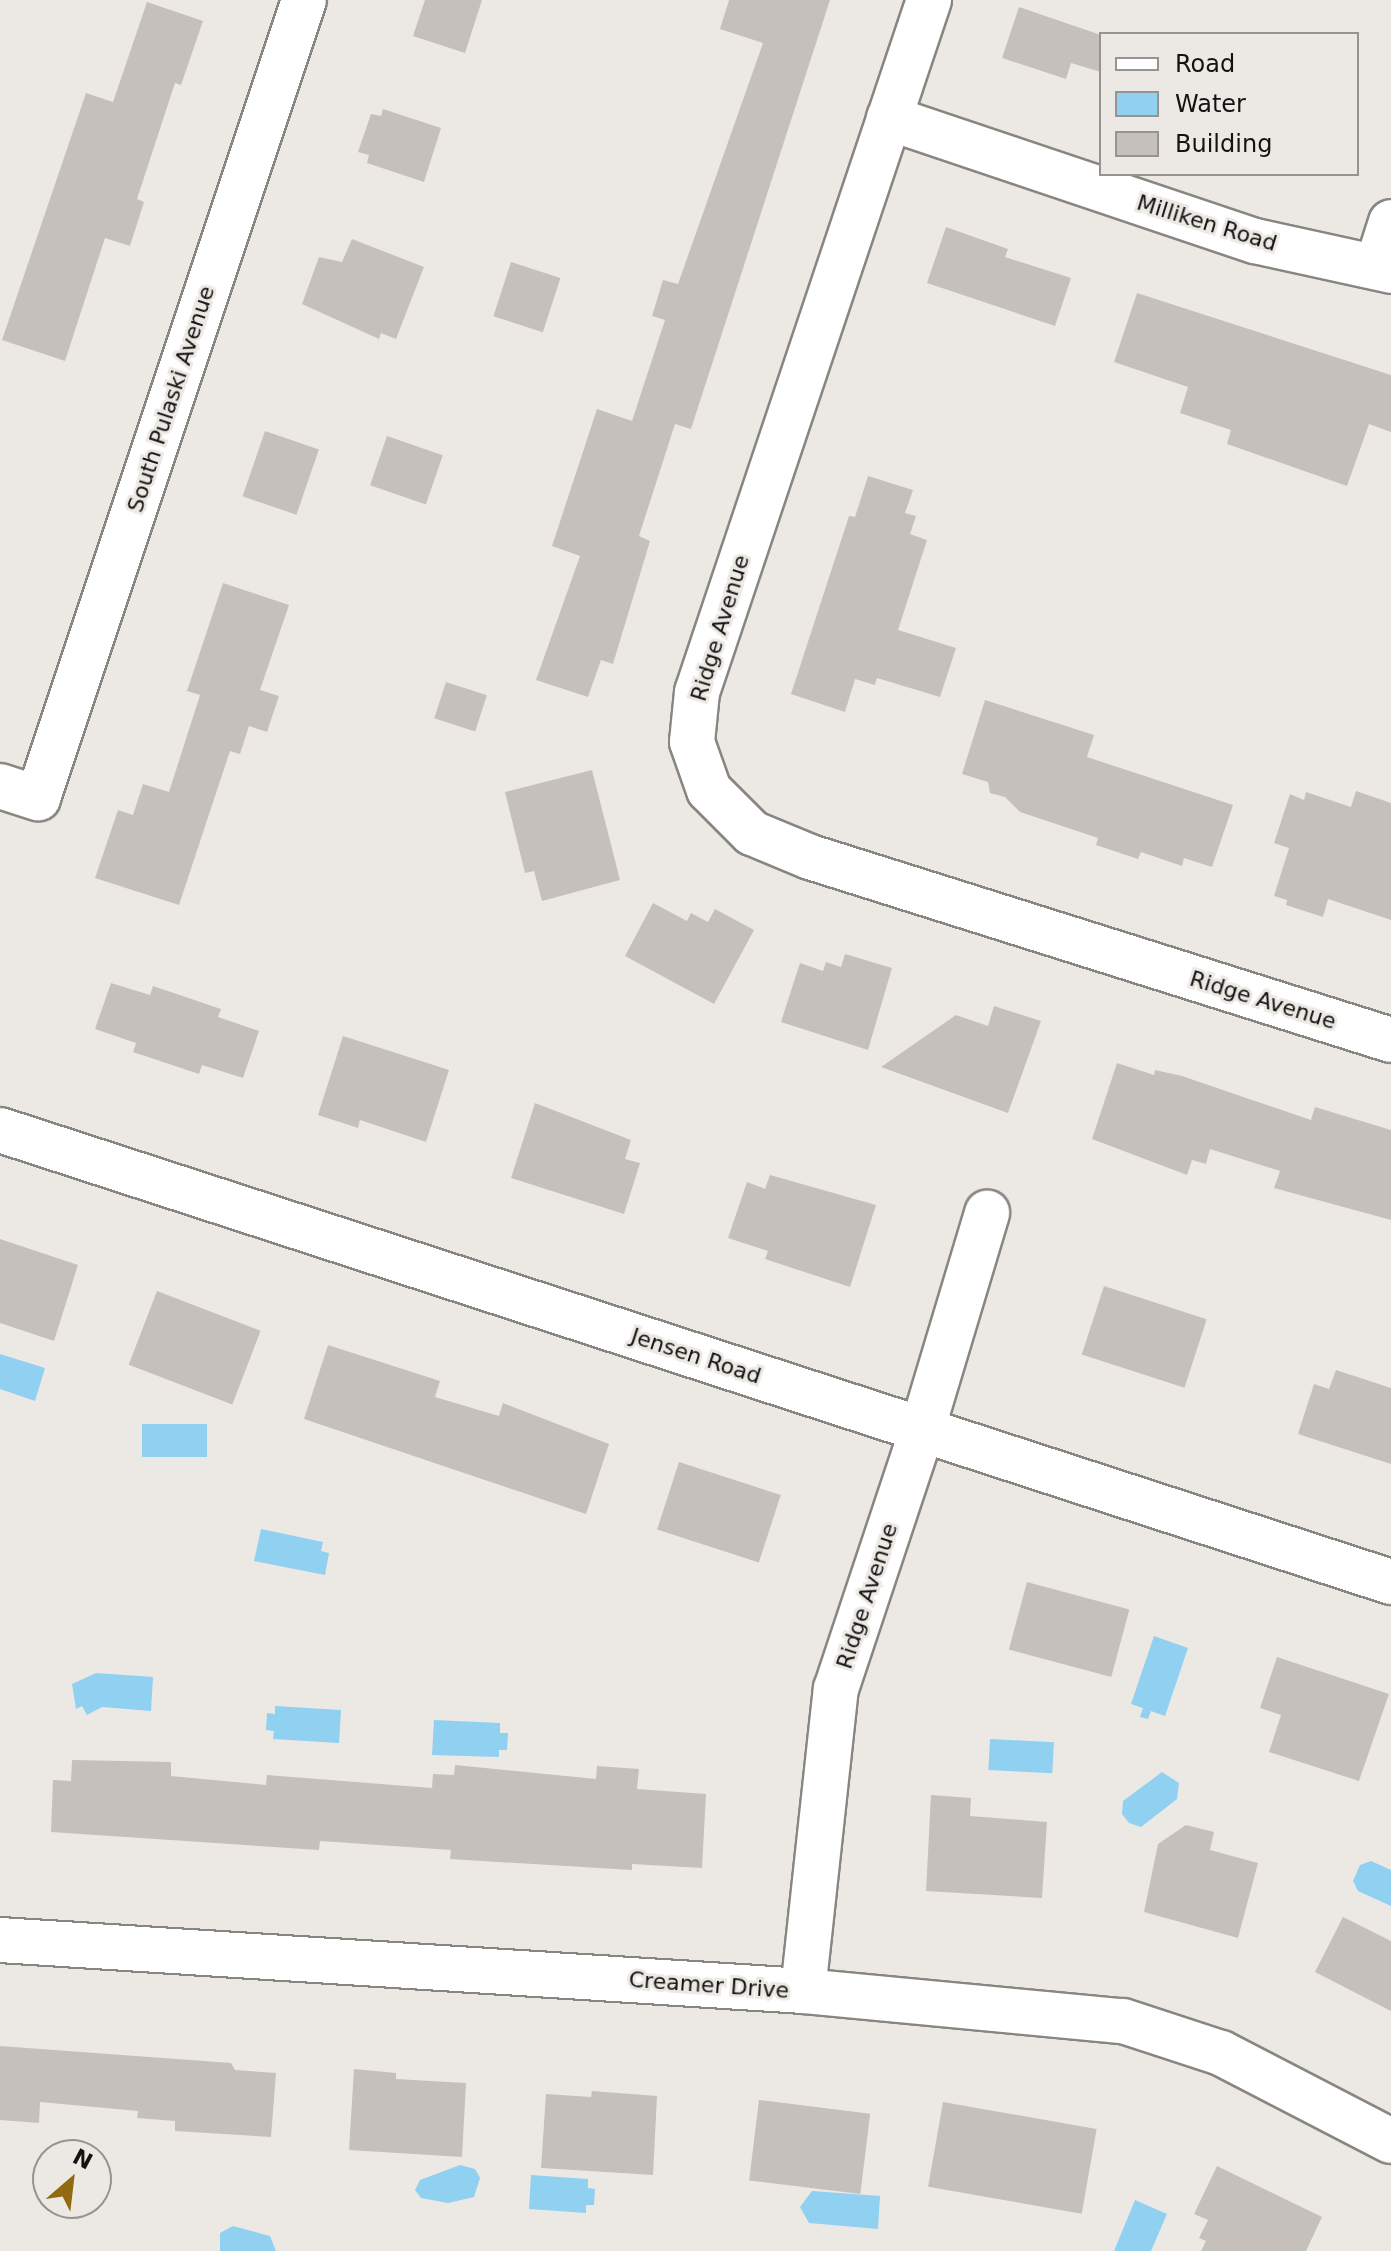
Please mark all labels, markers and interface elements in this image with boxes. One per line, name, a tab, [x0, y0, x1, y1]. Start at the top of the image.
legend	[1099, 32, 1359, 176]
text: Road	[1175, 50, 1235, 78]
text: Water	[1175, 90, 1246, 118]
text: Building	[1175, 130, 1272, 158]
street label: Milliken Road	[1134, 189, 1280, 257]
street label: South Pulaski Avenue	[122, 283, 220, 515]
street label: Ridge Avenue	[685, 552, 755, 704]
street label: Ridge Avenue	[1187, 965, 1339, 1035]
street label: Jensen Road	[628, 1323, 764, 1389]
street label: Ridge Avenue	[831, 1520, 903, 1672]
street label: Creamer Drive	[628, 1966, 790, 2004]
north arrow	[32, 2139, 112, 2219]
text: N	[69, 2144, 97, 2174]

